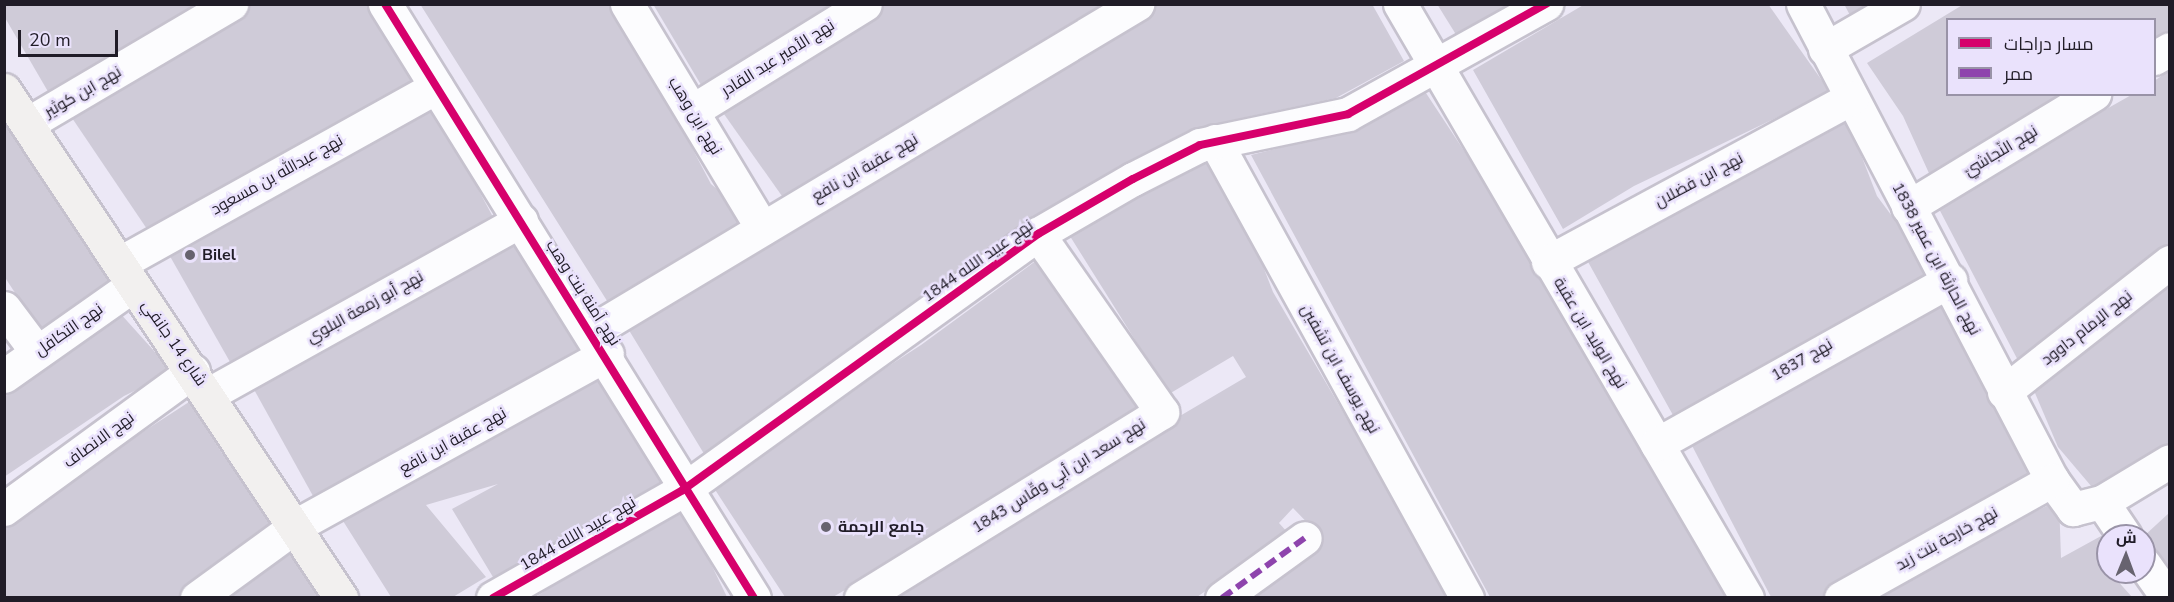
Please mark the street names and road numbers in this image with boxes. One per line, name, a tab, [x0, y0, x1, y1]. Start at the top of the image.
street label: نهج الأمير عبد القادر	[718, 15, 838, 101]
street label: نهج ابن كوثير	[41, 62, 125, 122]
street label: نهج ابن وهب	[664, 74, 726, 158]
street label: نهج النّجاشيّ	[1961, 122, 2041, 180]
street label: نهج عقبة ابن نافع	[808, 130, 922, 206]
street label: نهج عبدالله بن مسعود	[208, 131, 346, 219]
street label: نهج ابن فضلان	[1651, 149, 1747, 211]
street label: نهج الحارثة ابن عمير 1838	[1888, 179, 1984, 339]
street label: نهج عبيد اللله 1844	[919, 216, 1037, 306]
street label: نهج آمنة بنت وهب	[542, 236, 624, 350]
street label: نهج أبو زمعة البلوي	[303, 267, 427, 347]
street label: نهج الوليد ابن عقبة	[1549, 274, 1631, 392]
street label: نهج الإمام داوود	[2038, 287, 2136, 369]
street label: شارع 14 جانفي	[137, 296, 211, 390]
street label: نهج التكافل	[31, 300, 107, 360]
street label: نهج يوسف ابن تشفين	[1297, 301, 1383, 437]
street label: نهج 1837	[1768, 335, 1836, 385]
street label: نهج عقبة ابن نافع	[396, 404, 510, 478]
street label: نهج الانصاف	[60, 408, 138, 472]
street label: نهج سعد ابن أبي وقّاس 1843	[969, 415, 1149, 537]
street label: نهج عبيد اللله 1844	[517, 493, 639, 575]
street label: نهج خارجة بنت زيد	[1893, 503, 2001, 575]

